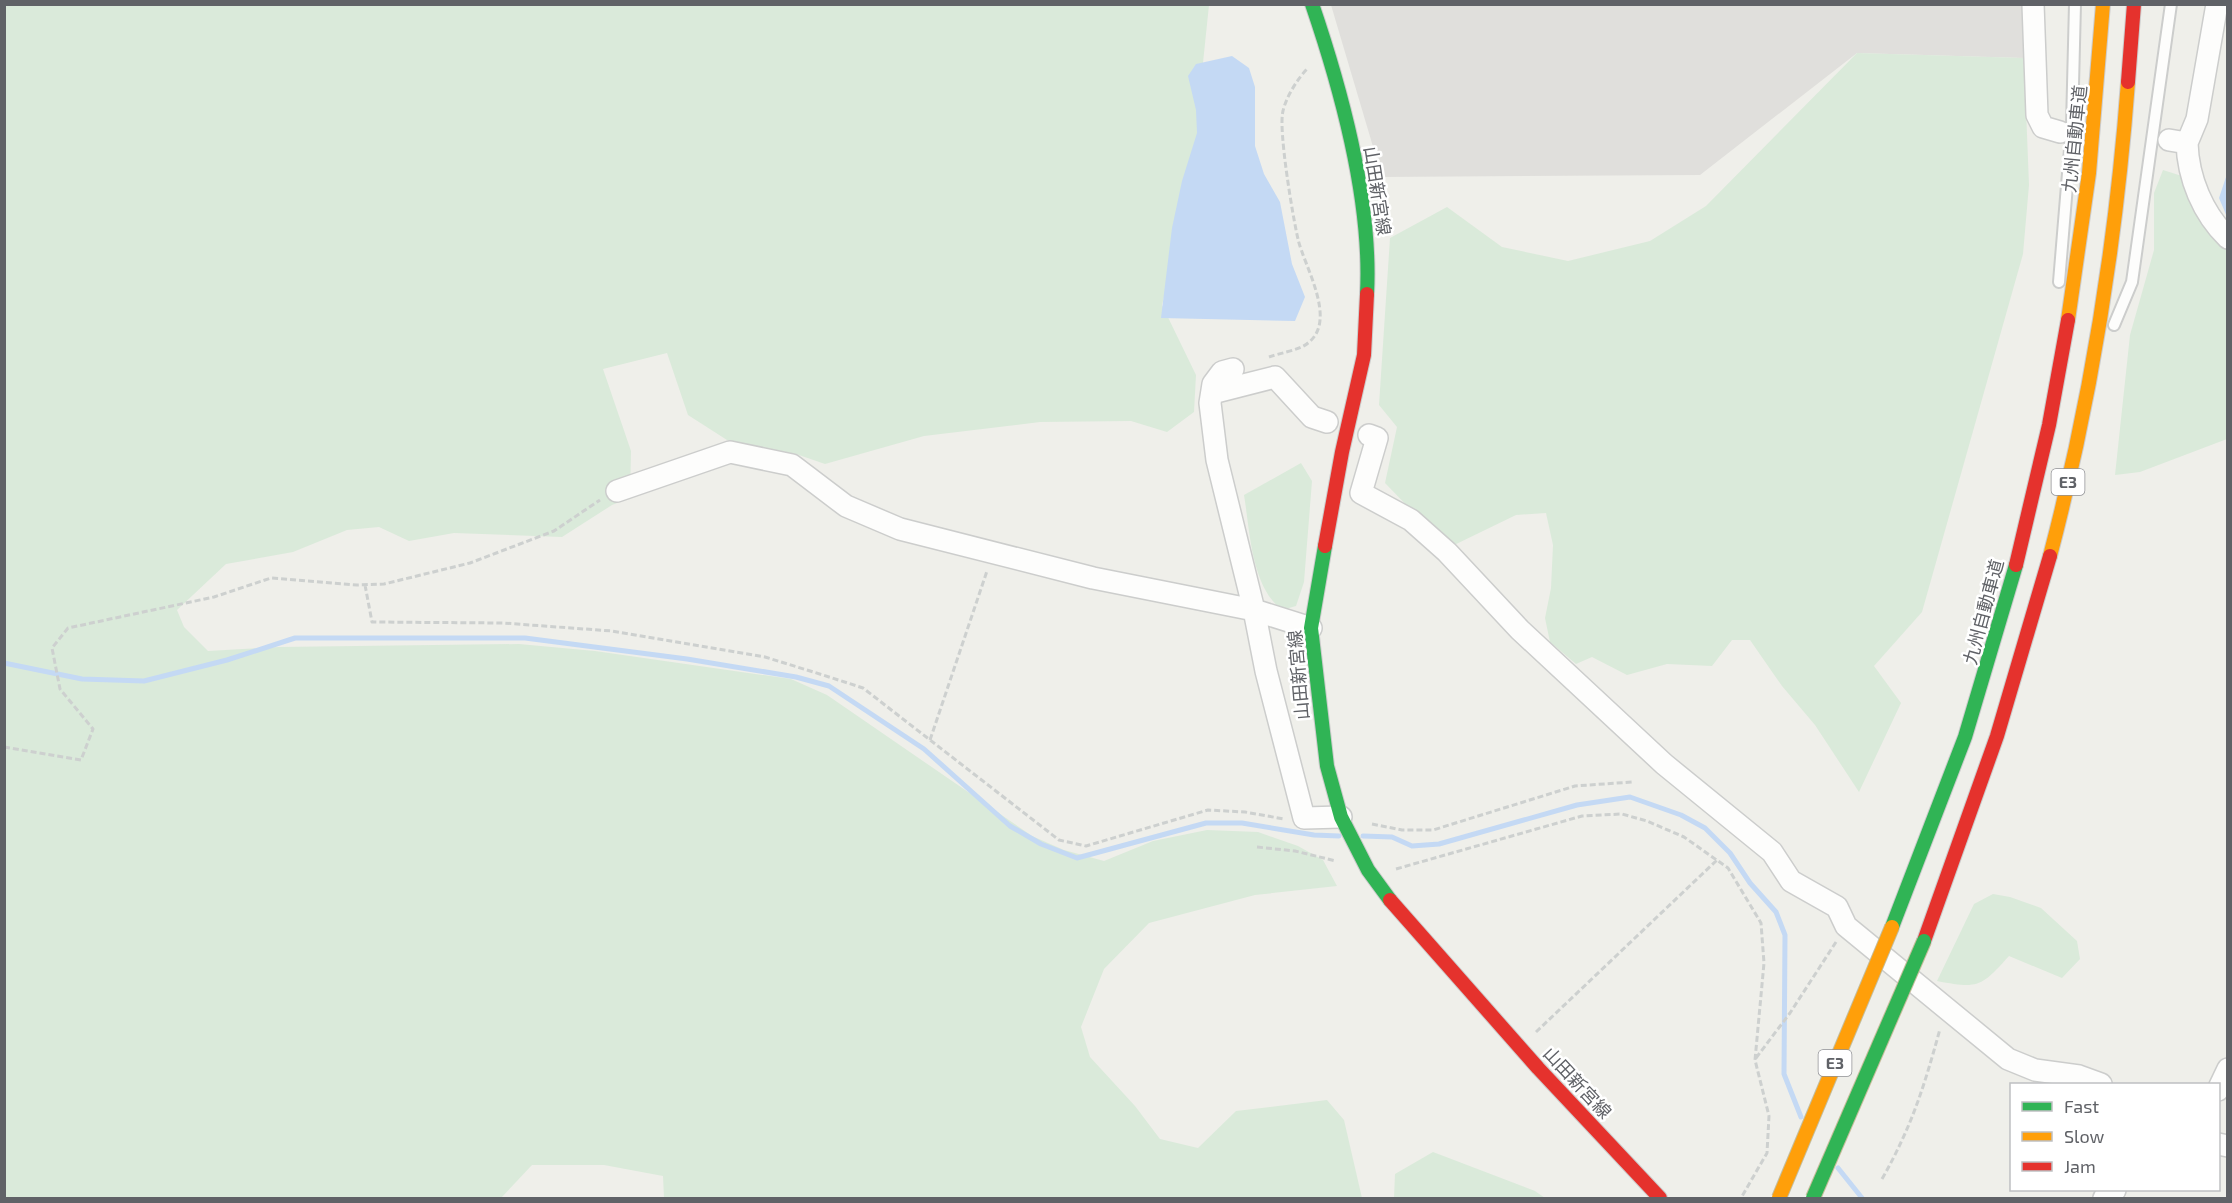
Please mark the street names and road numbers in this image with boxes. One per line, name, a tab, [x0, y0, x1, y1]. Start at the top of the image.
street label: 九州自動車道	[2057, 84, 2091, 194]
street label: 山田新宮線	[1360, 145, 1396, 237]
road number: E3	[2052, 469, 2084, 495]
street label: 九州自動車道	[1958, 557, 2008, 667]
street label: 山田新宮線	[1283, 629, 1313, 721]
street label: 山田新宮線	[1539, 1042, 1616, 1123]
road number: E3	[1818, 1050, 1852, 1076]

